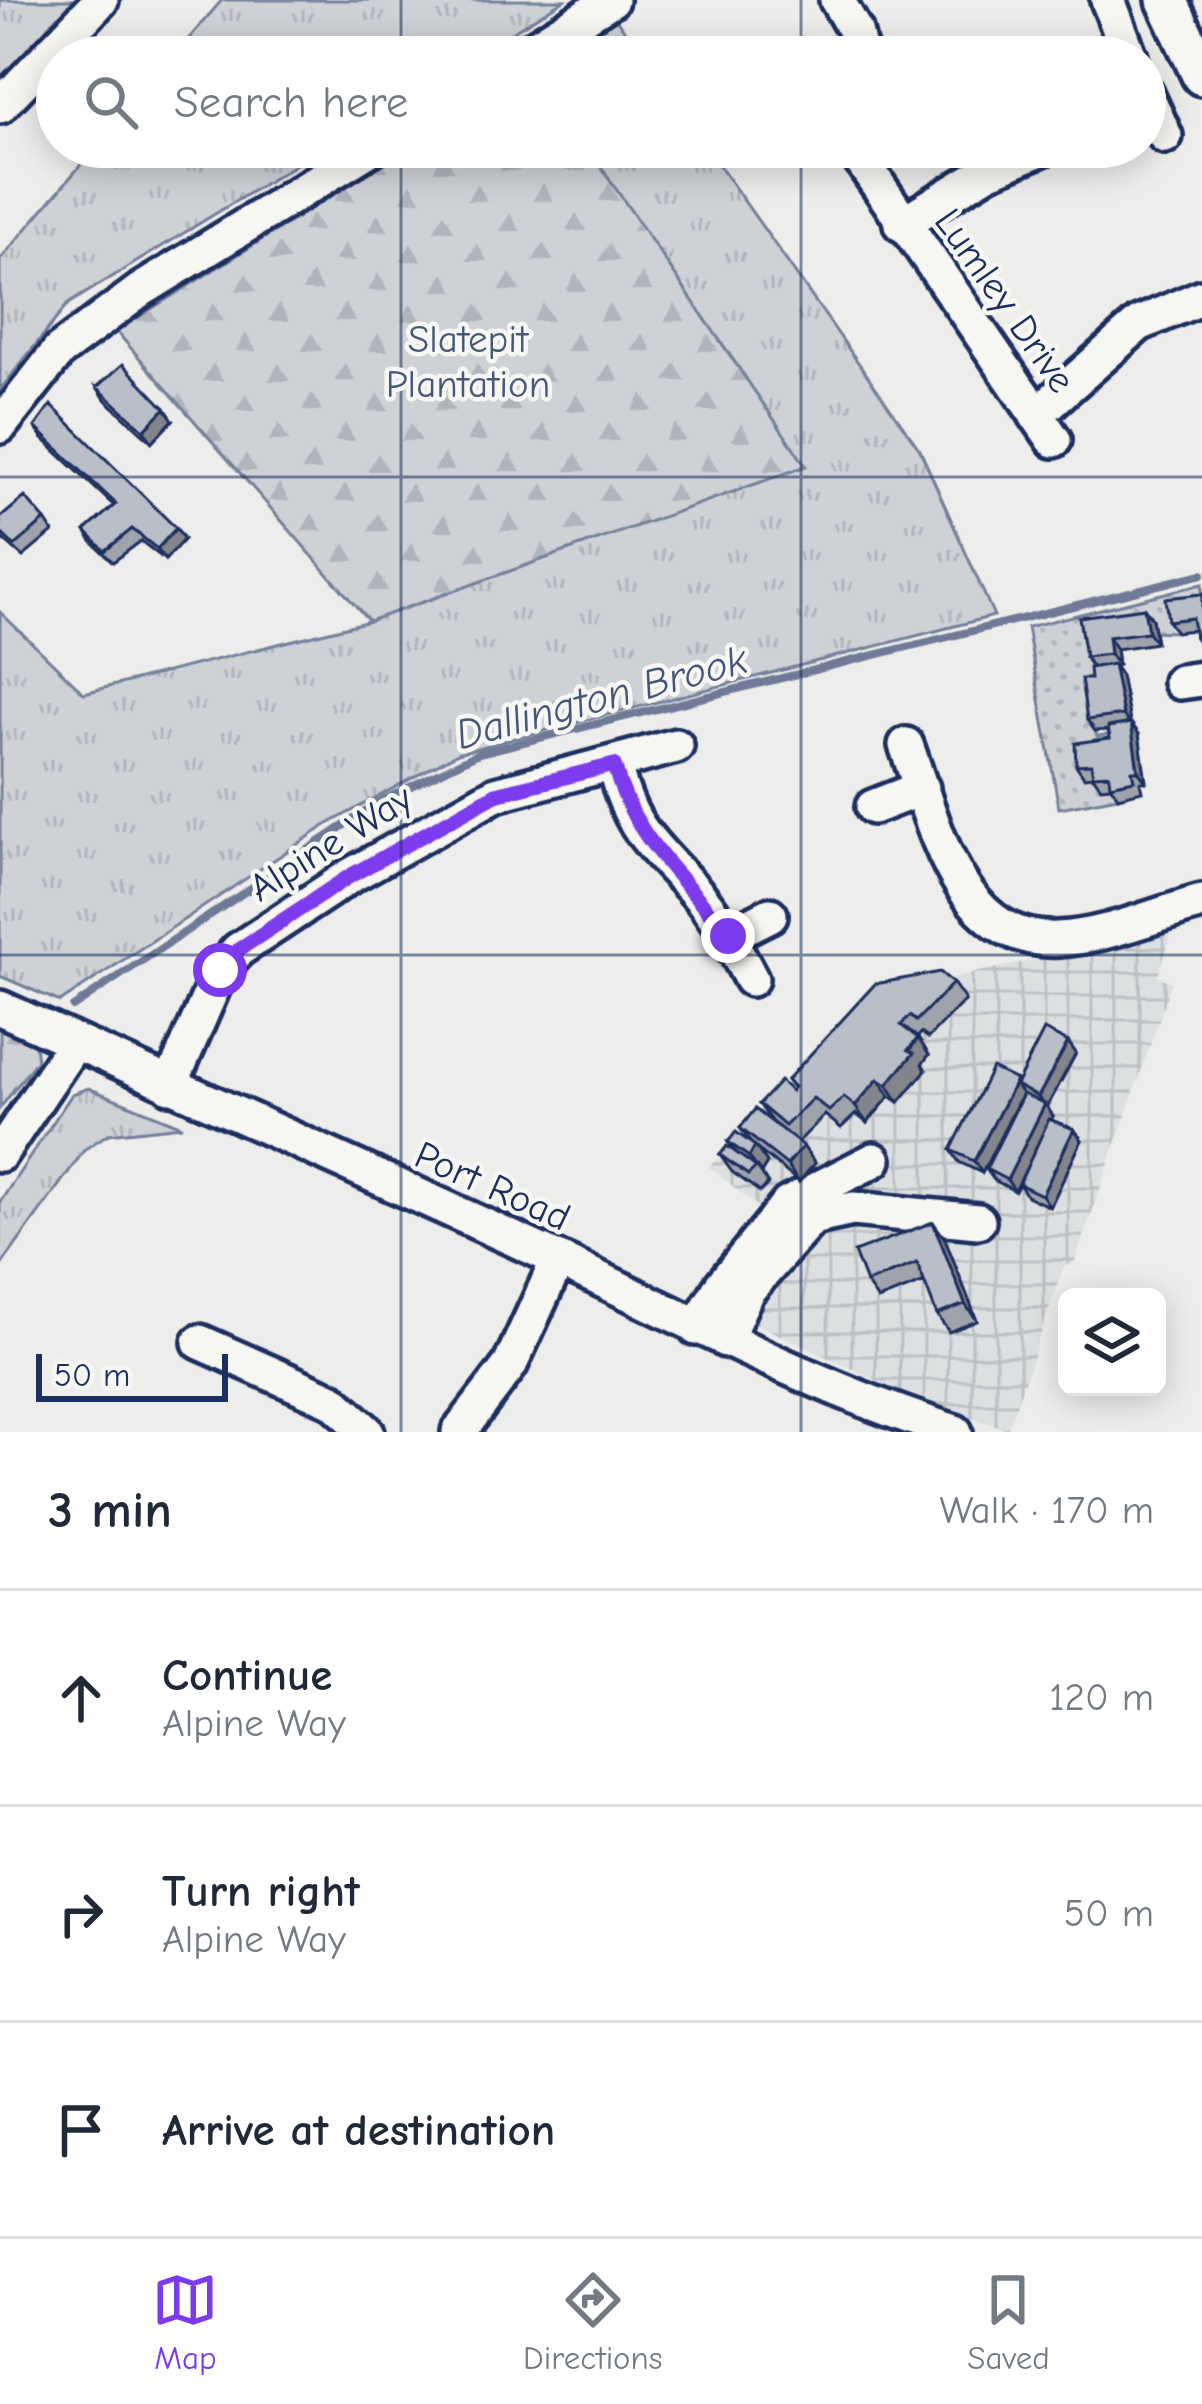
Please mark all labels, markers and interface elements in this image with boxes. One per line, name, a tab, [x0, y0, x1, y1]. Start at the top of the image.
search box	[36, 36, 1166, 168]
icon: search	[78, 69, 144, 135]
text: Search here	[174, 76, 408, 128]
street label: Lumley Drive	[925, 200, 1084, 401]
park label: Slatepit Plantation	[386, 317, 550, 407]
water label: Dallington Brook	[450, 635, 753, 760]
street label: Alpine Way	[241, 775, 421, 911]
route end	[701, 909, 755, 963]
route start	[193, 943, 247, 997]
street label: Port Road	[408, 1132, 577, 1240]
map controls	[1058, 1288, 1166, 1396]
button: layers	[1058, 1288, 1166, 1396]
scale bar	[36, 1348, 228, 1401]
text: 50 m	[54, 1356, 130, 1394]
text: 3 min	[48, 1481, 172, 1540]
text: Walk · 170 m	[939, 1488, 1154, 1533]
text: Continue	[162, 1649, 332, 1701]
icon: ahead	[48, 1665, 114, 1731]
text: 120 m	[1049, 1675, 1154, 1720]
text: Alpine Way	[162, 1701, 346, 1746]
text: Turn right	[162, 1865, 360, 1917]
icon: right	[48, 1881, 114, 1947]
text: 50 m	[1064, 1891, 1154, 1936]
text: Alpine Way	[162, 1917, 346, 1962]
icon: arrive	[48, 2097, 114, 2163]
text: Arrive at destination	[162, 2104, 555, 2156]
tab: Map	[152, 2267, 218, 2377]
tab: Directions	[523, 2267, 663, 2377]
tab: Saved	[967, 2267, 1050, 2377]

